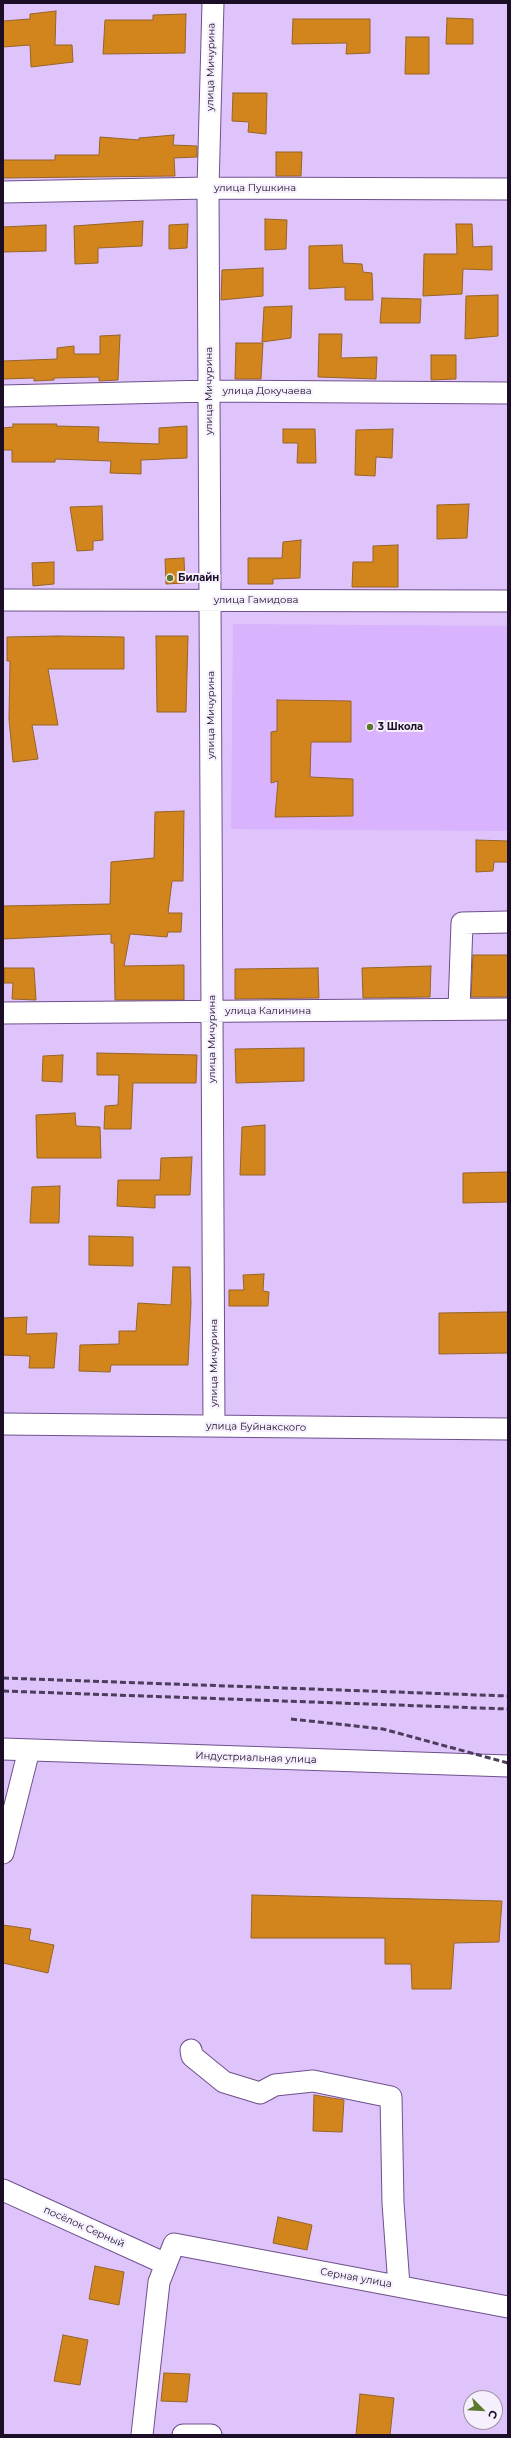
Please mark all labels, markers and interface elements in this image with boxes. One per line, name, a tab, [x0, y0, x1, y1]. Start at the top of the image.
street label: улица Мичурина	[204, 23, 218, 111]
street label: улица Пушкина	[214, 182, 296, 194]
street label: улица Мичурина	[203, 347, 215, 435]
street label: улица Докучаева	[222, 385, 312, 397]
place label: Билайн	[178, 572, 219, 584]
marker: Билайн	[165, 573, 175, 583]
street label: улица Гамидова	[214, 594, 298, 606]
street label: улица Мичурина	[205, 671, 217, 759]
place label: 3 Школа	[378, 721, 423, 733]
marker: 3 Школа	[365, 722, 375, 732]
street label: улица Мичурина	[206, 995, 218, 1083]
street label: улица Калинина	[225, 1005, 311, 1017]
street label: улица Мичурина	[208, 1319, 220, 1407]
street label: улица Буйнакского	[206, 1420, 306, 1434]
street label: Индустриальная улица	[195, 1750, 317, 1766]
street label: посёлок Серный	[42, 2204, 126, 2250]
street label: Серная улица	[319, 2266, 393, 2290]
north arrow	[463, 2390, 503, 2430]
text: С	[485, 2408, 501, 2421]

